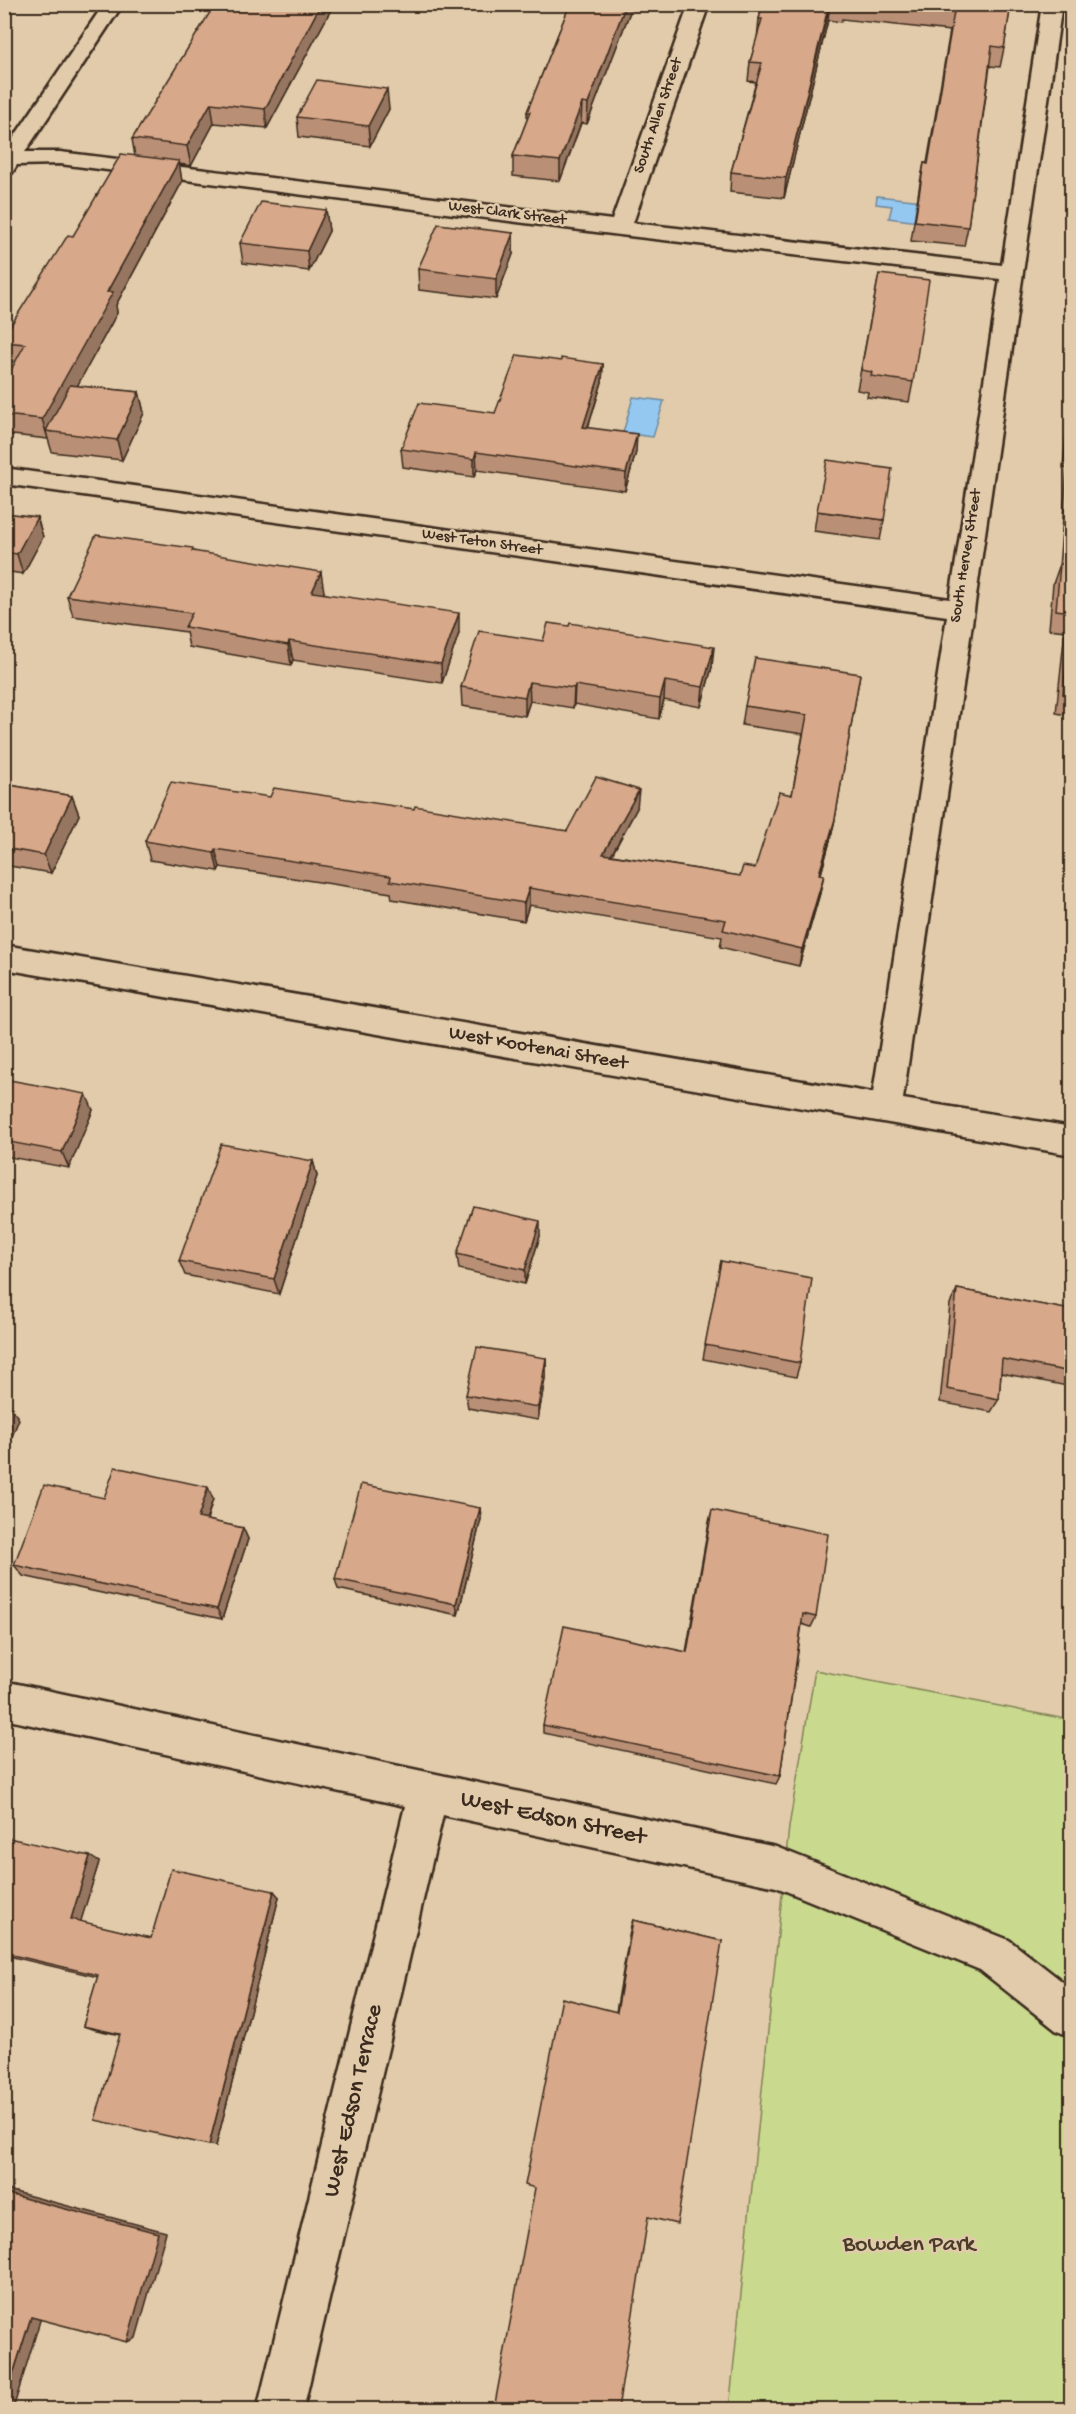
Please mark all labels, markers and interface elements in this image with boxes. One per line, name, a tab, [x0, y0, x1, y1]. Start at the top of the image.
street label: South Allen Street	[630, 54, 688, 176]
street label: West Clark Street	[447, 197, 568, 231]
street label: South Hervey Street	[947, 486, 987, 624]
street label: West Teton Street	[421, 525, 545, 561]
street label: West Kootenai Street	[447, 1022, 631, 1076]
street label: West Edson Street	[458, 1785, 650, 1853]
street label: West Edson Terrace	[318, 2001, 390, 2200]
park label: Bowden Park	[842, 2231, 978, 2260]

